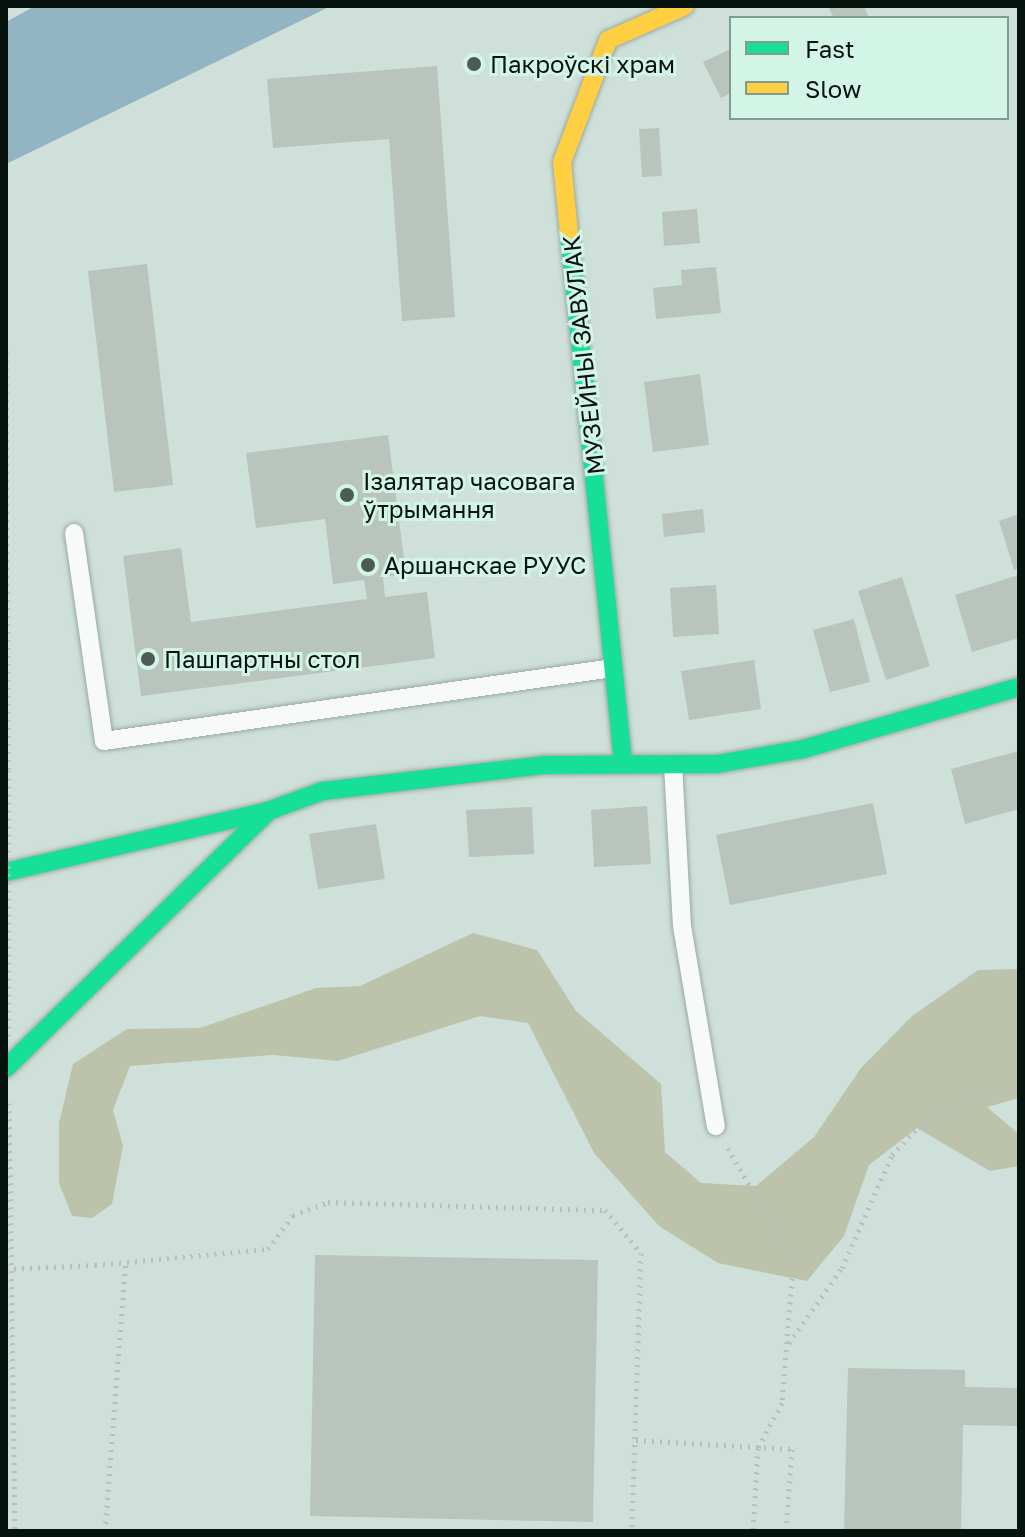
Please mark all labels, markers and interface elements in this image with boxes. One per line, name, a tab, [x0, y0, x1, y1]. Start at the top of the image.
legend	[729, 16, 1009, 120]
text: Fast	[805, 34, 855, 63]
place label: Пакроўскі храм	[490, 50, 675, 78]
marker: Пакроўскі храм	[465, 55, 483, 73]
text: Slow	[805, 74, 861, 103]
street label: МУЗЕЙНЫ ЗАВУЛАК	[556, 234, 610, 476]
place label: Ізалятар часовага ўтрымання	[363, 467, 576, 523]
marker: Ізалятар часовага ўтрымання	[338, 486, 356, 504]
place label: Аршанскае РУУС	[384, 551, 586, 579]
marker: Аршанскае РУУС	[359, 556, 377, 574]
place label: Пашпартны стол	[164, 645, 360, 673]
marker: Пашпартны стол	[139, 650, 157, 668]

